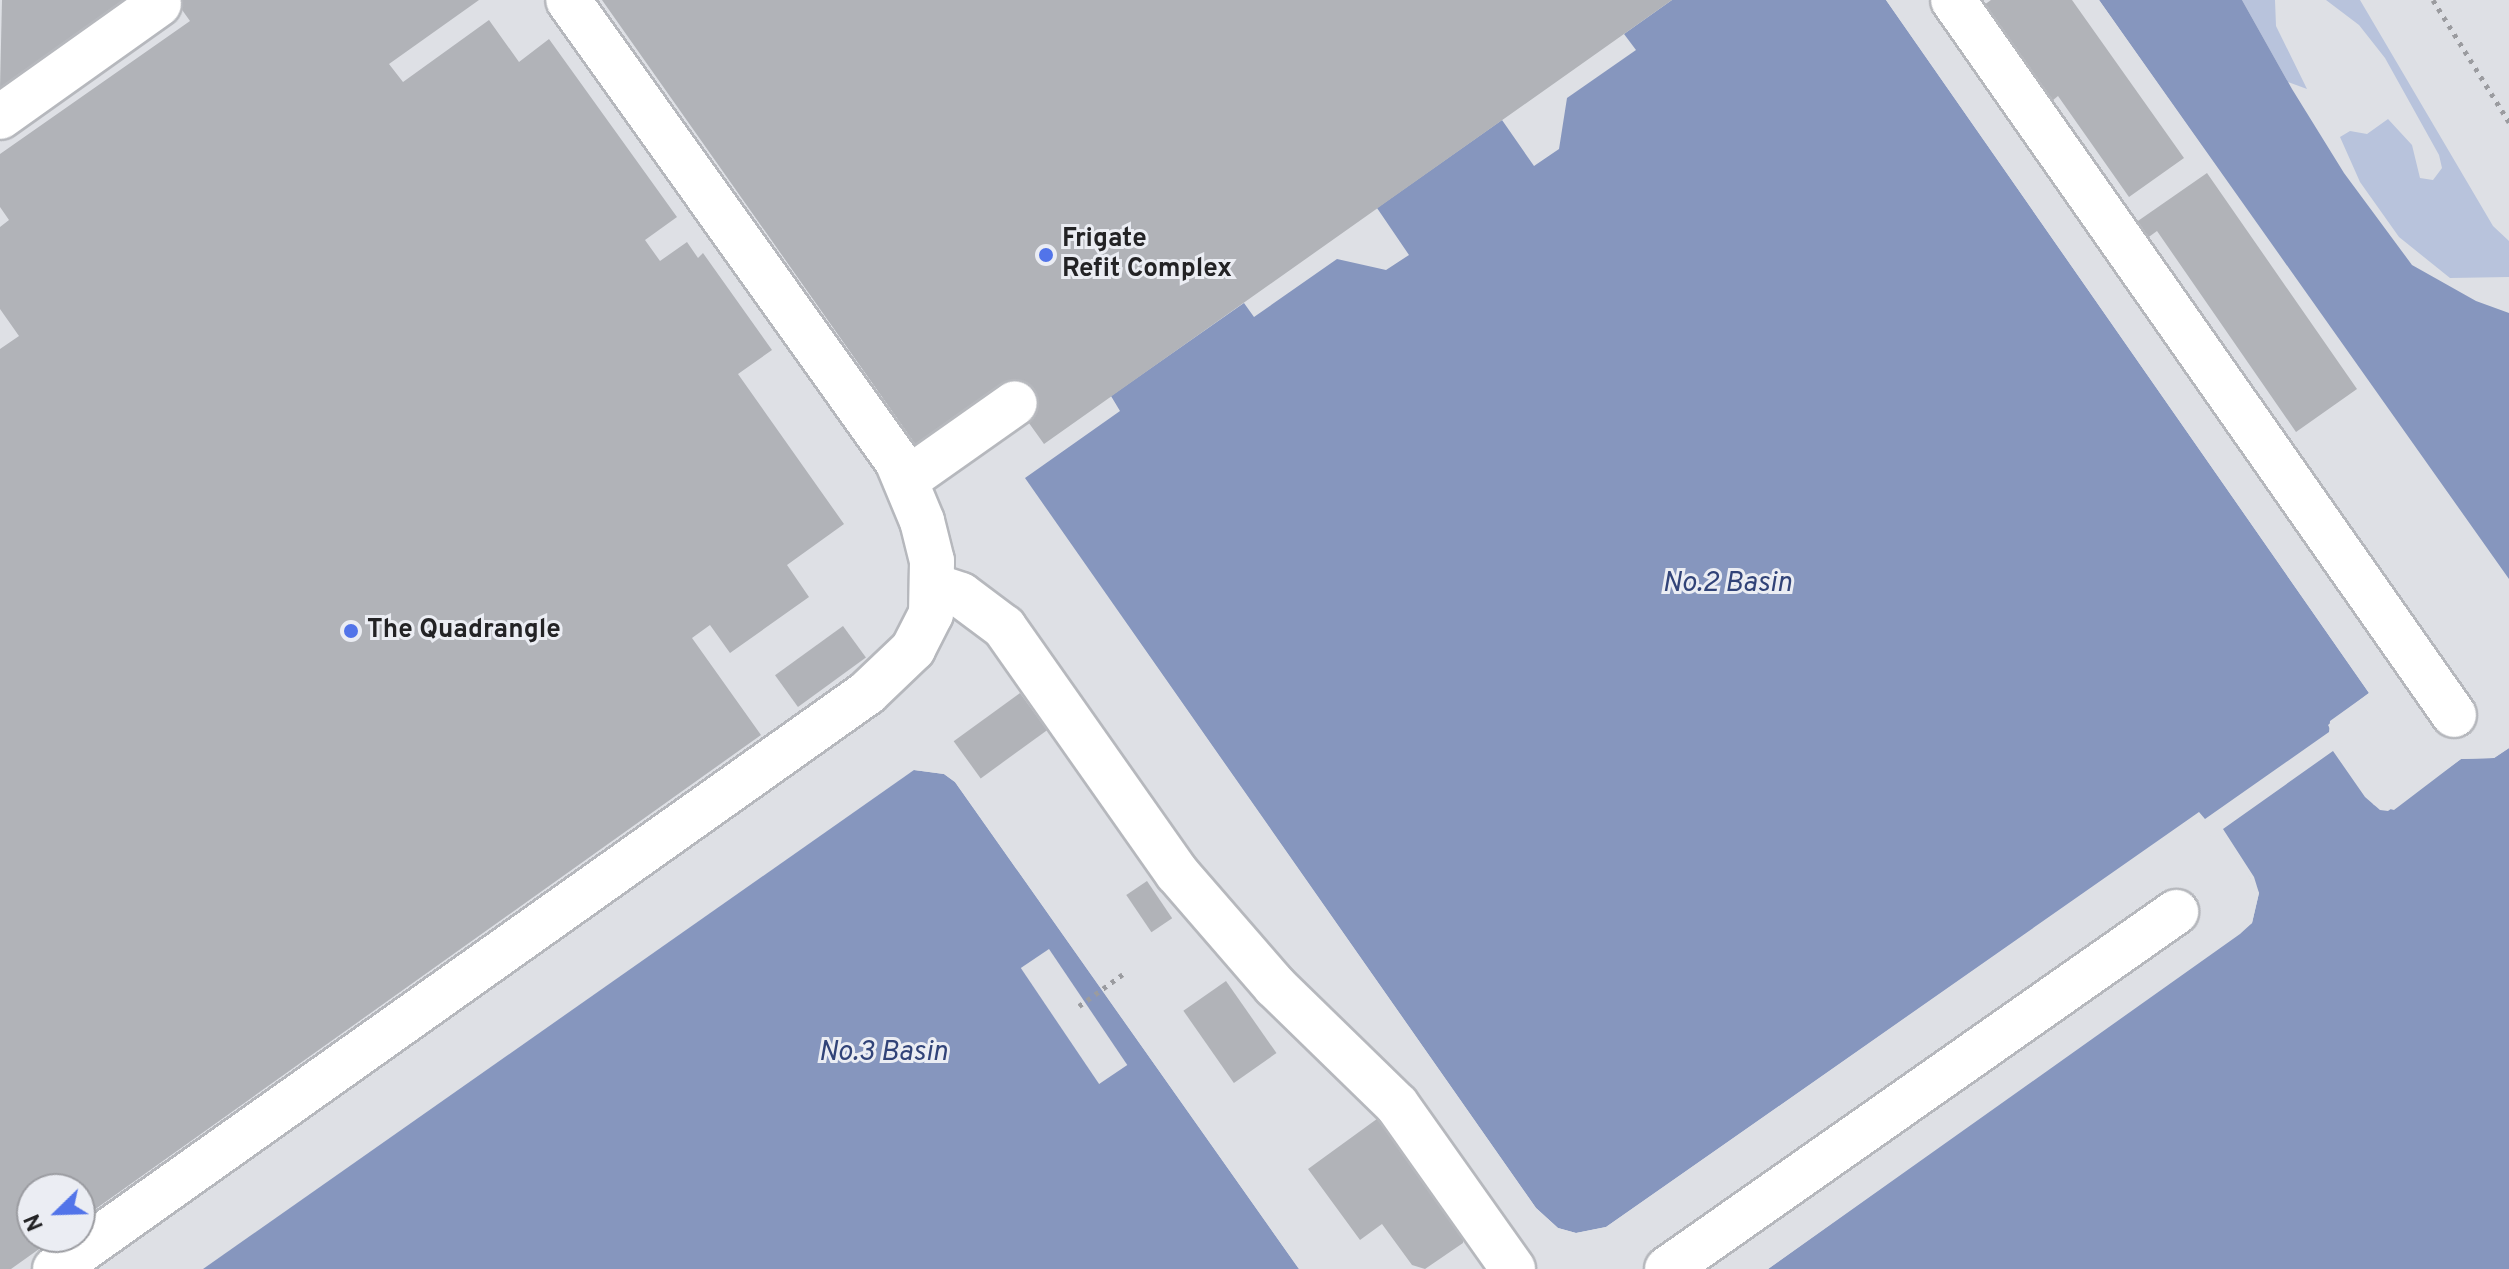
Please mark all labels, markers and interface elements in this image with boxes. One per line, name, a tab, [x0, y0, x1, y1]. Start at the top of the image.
place label: Frigate Refit Complex	[1062, 224, 1232, 286]
marker: Frigate Refit Complex	[1037, 246, 1055, 264]
water label: No.2 Basin	[1662, 567, 1792, 601]
place label: The Quadrangle	[367, 615, 561, 647]
marker: The Quadrangle	[342, 622, 360, 640]
water label: No.3 Basin	[818, 1036, 948, 1070]
north arrow	[16, 1173, 96, 1253]
text: N	[20, 1209, 51, 1234]

